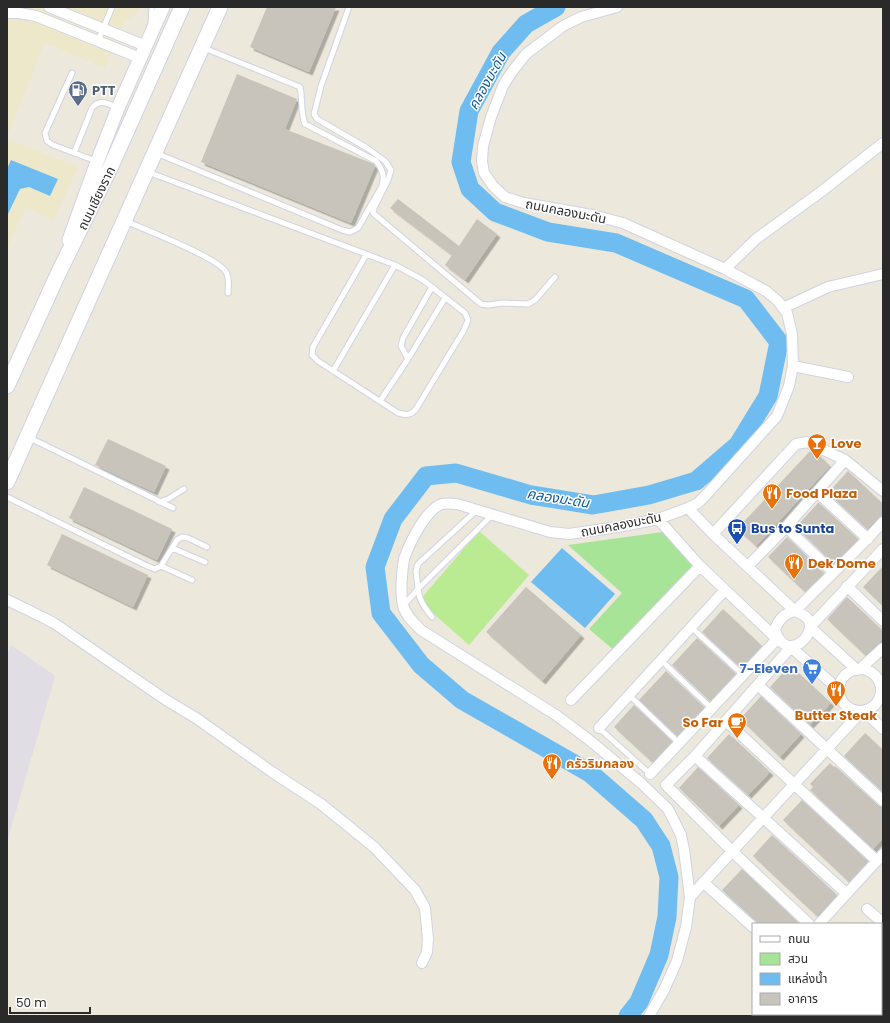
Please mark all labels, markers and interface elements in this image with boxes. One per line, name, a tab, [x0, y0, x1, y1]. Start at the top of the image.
water label: คลองมะดัน	[463, 48, 512, 113]
fuel station icon: PTT	[67, 79, 89, 107]
place label: PTT	[92, 81, 116, 100]
street label: ถนนเชียงราก	[73, 163, 120, 233]
street label: ถนนคลองมะดัน	[524, 194, 608, 229]
bar icon: Love	[806, 432, 828, 460]
place label: Love	[831, 434, 862, 453]
restaurant icon: Food Plaza	[761, 482, 783, 510]
water label: คลองมะดัน	[525, 483, 592, 513]
place label: Food Plaza	[786, 484, 857, 503]
street label: ถนนคลองมะดัน	[579, 507, 663, 542]
bus stop icon: Bus to Sunta	[726, 517, 748, 545]
place label: Bus to Sunta	[751, 519, 834, 538]
restaurant icon: Dek Dome	[783, 552, 805, 580]
place label: Dek Dome	[808, 554, 876, 573]
supermarket icon: 7-Eleven	[801, 657, 823, 685]
place label: 7-Eleven	[740, 659, 798, 678]
restaurant icon: Butter Steak	[825, 679, 847, 707]
place label: Butter Steak	[795, 706, 877, 725]
cafe icon: So Far	[726, 711, 748, 739]
place label: So Far	[682, 713, 723, 732]
restaurant icon: ครัวริมคลอง	[541, 752, 563, 780]
place label: ครัวริมคลอง	[566, 754, 634, 773]
legend	[752, 923, 882, 1015]
text: ถนน	[788, 930, 810, 947]
text: สวน	[788, 950, 808, 967]
text: แหล่งน้ำ	[788, 970, 827, 987]
scale bar	[10, 989, 90, 1015]
text: อาคาร	[788, 990, 818, 1007]
text: 50 m	[16, 994, 47, 1011]

